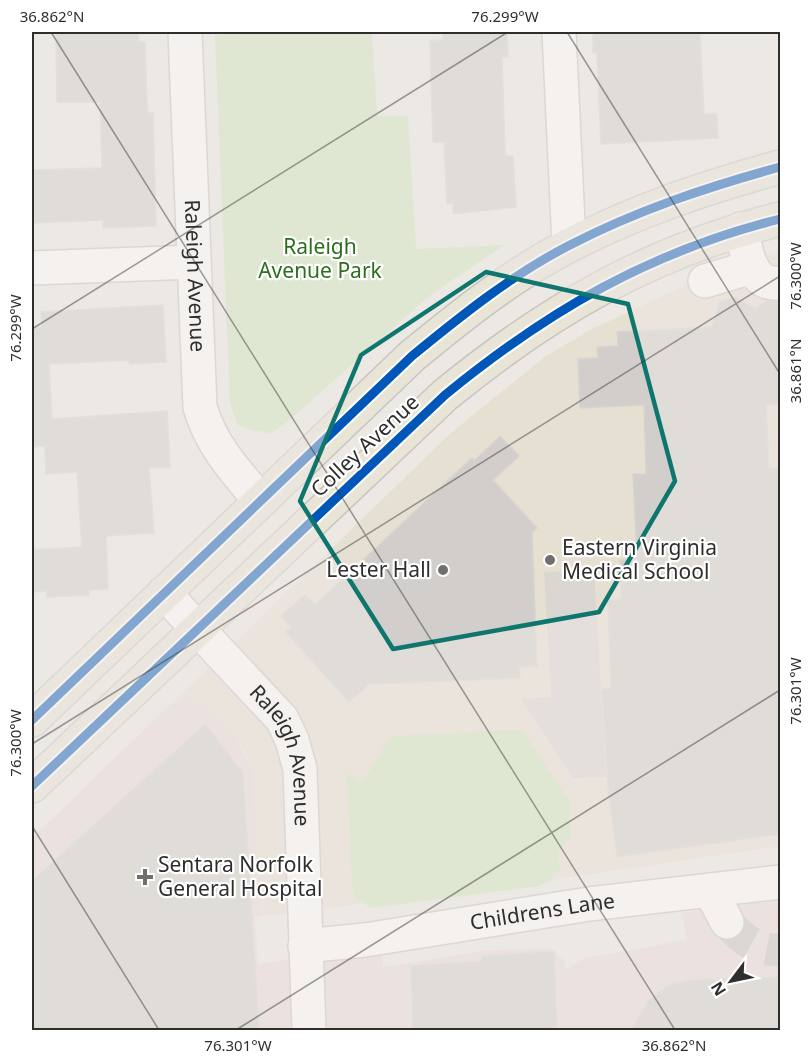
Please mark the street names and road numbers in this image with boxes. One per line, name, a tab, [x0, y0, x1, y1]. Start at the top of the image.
street label: Raleigh Avenue	[179, 199, 213, 353]
street label: Colley Avenue	[304, 388, 424, 503]
street label: Raleigh Avenue	[244, 678, 317, 827]
street label: Childrens Lane	[468, 886, 616, 936]

